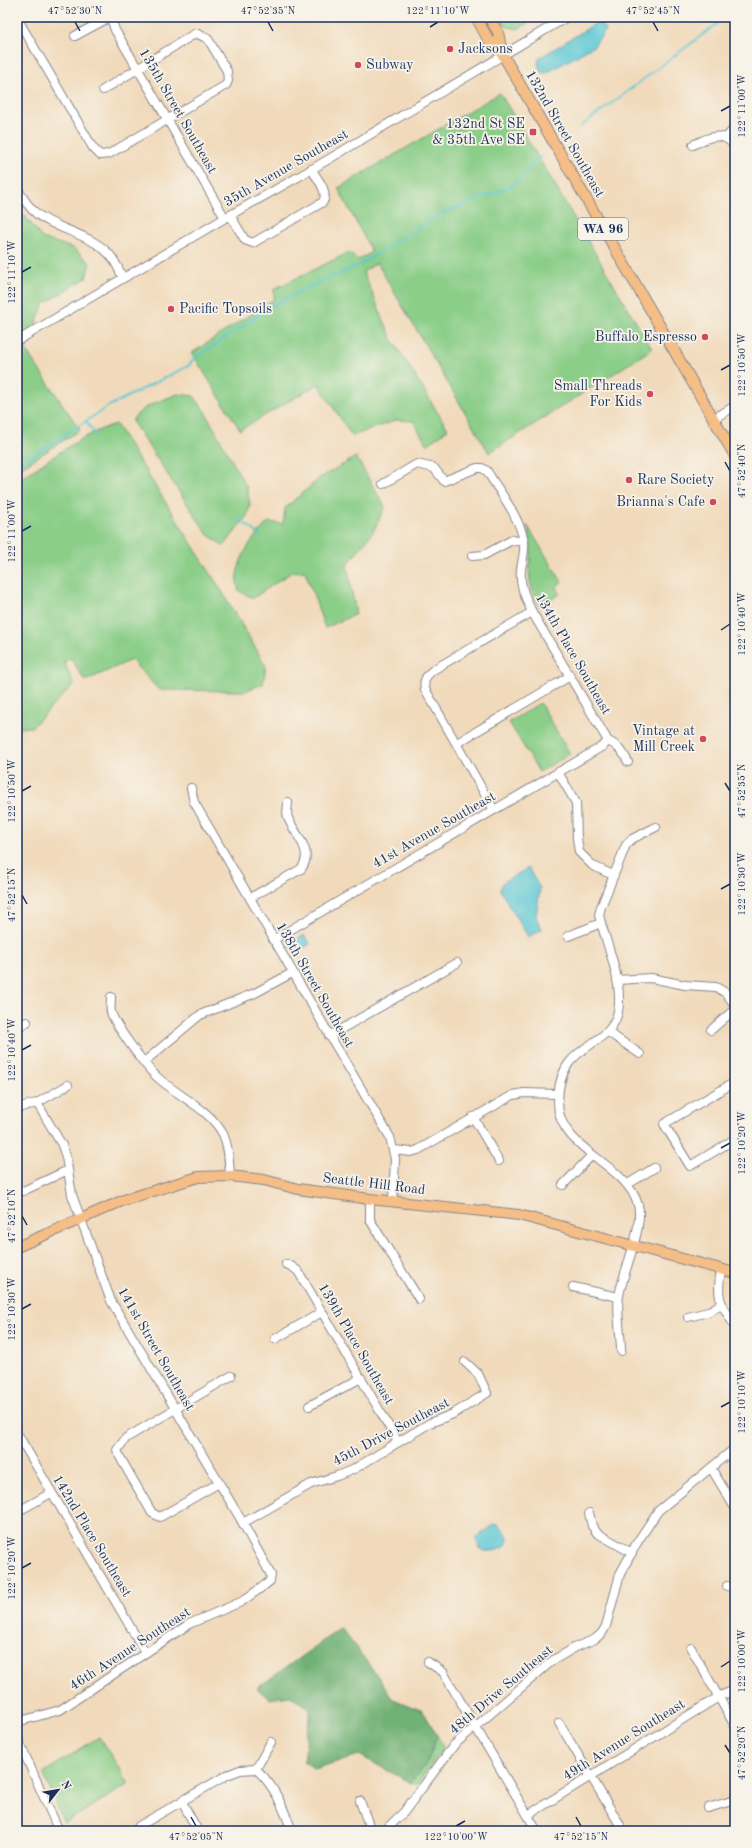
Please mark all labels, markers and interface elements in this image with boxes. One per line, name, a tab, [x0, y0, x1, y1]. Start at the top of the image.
text: 47°52'30"N	[48, 6, 103, 16]
text: 47°52'35"N	[241, 6, 296, 16]
text: 122°11'10"W	[406, 6, 470, 16]
text: 47°52'45"N	[626, 6, 681, 16]
place label: Jacksons	[458, 42, 513, 56]
marker: Jacksons	[445, 44, 455, 54]
street label: 135th Street Southeast	[136, 46, 220, 176]
place label: Subway	[366, 58, 414, 72]
marker: Subway	[353, 60, 363, 70]
street label: 132nd Street Southeast	[523, 68, 607, 200]
text: 122°11'00"W	[737, 74, 747, 138]
place label: 132nd St SE & 35th Ave SE	[432, 117, 525, 147]
street label: 35th Avenue Southeast	[221, 127, 351, 209]
marker: 132nd St SE & 35th Ave SE	[528, 127, 538, 137]
road number: WA 96	[578, 218, 628, 240]
text: 122°11'10"W	[7, 240, 17, 304]
place label: Pacific Topsoils	[179, 302, 272, 316]
marker: Pacific Topsoils	[166, 304, 176, 314]
place label: Buffalo Espresso	[595, 330, 697, 344]
marker: Buffalo Espresso	[700, 332, 710, 342]
text: 122°10'50"W	[737, 333, 747, 397]
place label: Small Threads For Kids	[554, 379, 642, 409]
marker: Small Threads For Kids	[645, 389, 655, 399]
text: 47°52'40"N	[737, 443, 747, 498]
place label: Rare Society	[637, 473, 715, 487]
marker: Rare Society	[624, 475, 634, 485]
place label: Brianna's Cafe	[616, 495, 705, 509]
marker: Brianna's Cafe	[708, 497, 718, 507]
text: 122°11'00"W	[7, 499, 17, 563]
street label: 134th Place Southeast	[533, 591, 613, 717]
text: 122°10'40"W	[737, 592, 747, 656]
place label: Vintage at Mill Creek	[632, 724, 695, 754]
marker: Vintage at Mill Creek	[698, 734, 708, 744]
text: 122°10'50"W	[7, 759, 17, 823]
text: 47°52'35"N	[737, 763, 747, 818]
street label: 41st Avenue Southeast	[370, 789, 498, 871]
text: 122°10'30"W	[737, 852, 747, 916]
text: 47°52'15"N	[7, 867, 17, 922]
street label: 138th Street Southeast	[273, 920, 357, 1050]
text: 122°10'40"W	[7, 1018, 17, 1082]
text: 122°10'20"W	[737, 1111, 747, 1175]
street label: Seattle Hill Road	[322, 1171, 426, 1197]
text: 47°52'10"N	[7, 1188, 17, 1243]
text: 122°10'30"W	[7, 1277, 17, 1341]
street label: 139th Place Southeast	[316, 1281, 396, 1407]
street label: 141st Street Southeast	[115, 1285, 197, 1413]
text: 122°10'10"W	[737, 1370, 747, 1434]
street label: 45th Drive Southeast	[330, 1395, 452, 1469]
street label: 142nd Place Southeast	[50, 1472, 134, 1600]
text: 122°10'20"W	[7, 1536, 17, 1600]
street label: 46th Avenue Southeast	[67, 1605, 193, 1693]
text: 122°10'00"W	[737, 1629, 747, 1693]
street label: 48th Drive Southeast	[447, 1643, 555, 1737]
street label: 49th Avenue Southeast	[560, 1697, 688, 1783]
text: 47°52'20"N	[737, 1725, 747, 1780]
north arrow	[38, 1770, 78, 1810]
text: N	[58, 1779, 72, 1793]
text: 47°52'05"N	[169, 1832, 224, 1842]
text: 122°10'00"W	[424, 1832, 488, 1842]
text: 47°52'15"N	[554, 1832, 609, 1842]

